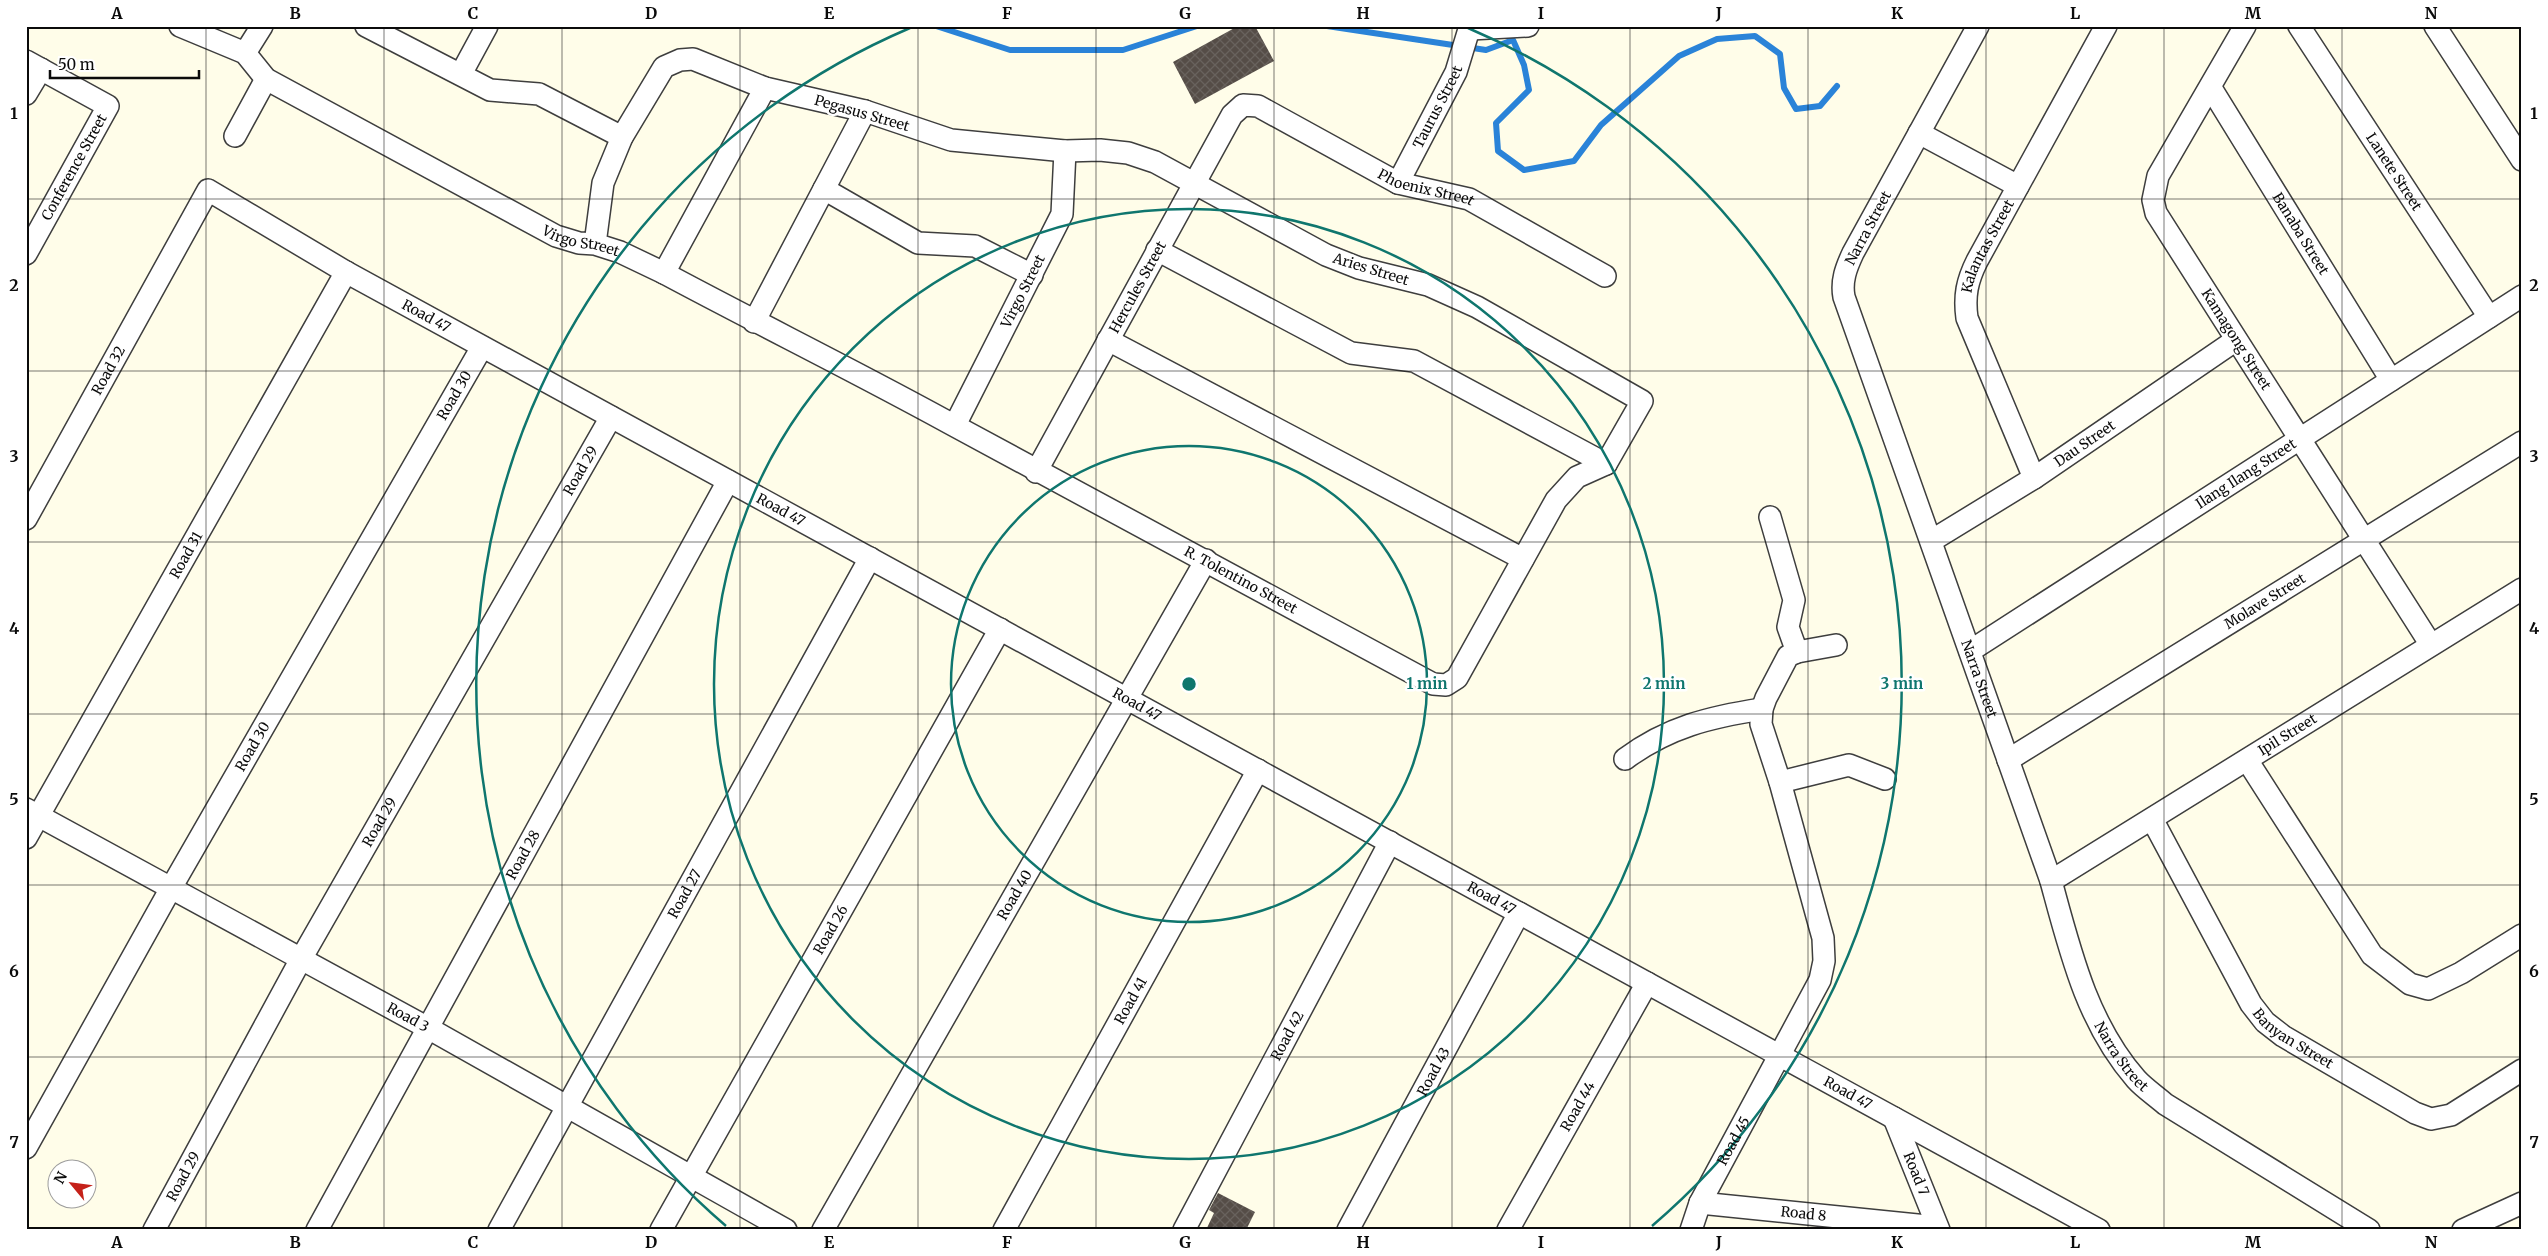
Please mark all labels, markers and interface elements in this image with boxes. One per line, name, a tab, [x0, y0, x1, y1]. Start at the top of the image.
text: A	[110, 3, 123, 23]
text: B	[289, 3, 301, 23]
text: C	[468, 3, 478, 23]
text: D	[645, 3, 657, 23]
text: E	[824, 3, 835, 23]
text: F	[1002, 3, 1012, 23]
text: G	[1179, 3, 1191, 23]
text: H	[1356, 3, 1370, 23]
text: I	[1538, 3, 1544, 23]
text: J	[1715, 3, 1722, 23]
text: K	[1891, 3, 1903, 23]
text: L	[2070, 3, 2080, 23]
text: M	[2245, 3, 2262, 23]
text: N	[2425, 3, 2438, 23]
scale bar	[50, 48, 199, 80]
text: 50 m	[58, 55, 95, 74]
street label: Taurus Street	[1409, 63, 1467, 151]
street label: Pegasus Street	[812, 91, 912, 135]
text: 1	[10, 103, 18, 123]
text: 1	[2530, 103, 2538, 123]
street label: Conference Street	[37, 110, 111, 223]
street label: Lanete Street	[2362, 129, 2426, 214]
street label: Phoenix Street	[1375, 165, 1478, 210]
street label: Narra Street	[1841, 187, 1895, 268]
street label: Banaba Street	[2269, 189, 2333, 279]
street label: Kalantas Street	[1958, 196, 2018, 294]
street label: Virgo Street	[538, 221, 622, 260]
street label: Hercules Street	[1105, 237, 1170, 336]
street label: Aries Street	[1330, 249, 1412, 289]
street label: Virgo Street	[996, 251, 1049, 332]
text: 2	[9, 275, 19, 295]
text: 2	[2529, 275, 2539, 295]
street label: Kamagong Street	[2198, 285, 2276, 394]
street label: Road 47	[399, 295, 454, 336]
street label: Road 32	[88, 343, 129, 398]
street label: Road 30	[433, 367, 476, 423]
street label: Dau Street	[2051, 416, 2119, 471]
street label: Ilang Ilang Street	[2192, 434, 2300, 513]
street label: Road 29	[559, 443, 602, 498]
text: 3	[9, 446, 19, 466]
text: 3	[2529, 446, 2539, 466]
street label: Road 47	[753, 489, 808, 530]
street label: Road 31	[166, 528, 206, 582]
street label: R. Tolentino Street	[1181, 542, 1301, 618]
street label: Molave Street	[2221, 569, 2309, 633]
text: 4	[9, 618, 19, 638]
text: 4	[2529, 618, 2539, 638]
street label: Narra Street	[1957, 637, 2002, 721]
text: 1 min	[1407, 674, 1447, 693]
text: 2 min	[1643, 674, 1685, 693]
text: 3 min	[1881, 674, 1923, 693]
centre of rings	[1180, 675, 1198, 693]
street label: Road 47	[1110, 684, 1164, 725]
street label: Ipil Street	[2255, 709, 2320, 759]
street label: Road 30	[231, 718, 274, 774]
text: 5	[9, 789, 19, 809]
text: 5	[2529, 789, 2539, 809]
street label: Road 29	[358, 794, 400, 850]
street label: Road 28	[502, 827, 544, 883]
street label: Road 27	[664, 866, 705, 921]
street label: Road 40	[993, 867, 1036, 923]
street label: Road 47	[1464, 878, 1519, 919]
street label: Road 26	[809, 902, 852, 957]
text: 6	[9, 961, 19, 981]
text: 6	[2529, 961, 2539, 981]
street label: Road 41	[1110, 974, 1151, 1027]
street label: Road 3	[384, 998, 432, 1036]
street label: Banyan Street	[2249, 1005, 2337, 1073]
street label: Road 42	[1267, 1008, 1308, 1064]
street label: Narra Street	[2091, 1019, 2152, 1096]
street label: Road 43	[1413, 1044, 1454, 1099]
street label: Road 47	[1820, 1072, 1875, 1113]
street label: Road 44	[1556, 1078, 1599, 1134]
street label: Road 45	[1713, 1113, 1754, 1168]
text: 7	[9, 1132, 19, 1152]
text: 7	[2529, 1132, 2539, 1152]
street label: Road 29	[162, 1148, 204, 1204]
street label: Road 7	[1900, 1149, 1933, 1198]
north arrow	[48, 1158, 98, 1208]
text: N	[50, 1168, 71, 1187]
street label: Road 8	[1780, 1202, 1827, 1225]
text: A	[110, 1232, 123, 1252]
text: B	[289, 1232, 301, 1252]
text: C	[468, 1232, 478, 1252]
text: D	[645, 1232, 657, 1252]
text: E	[824, 1232, 835, 1252]
text: F	[1002, 1232, 1012, 1252]
text: G	[1179, 1232, 1191, 1252]
text: H	[1356, 1232, 1370, 1252]
text: I	[1538, 1232, 1544, 1252]
text: J	[1715, 1232, 1722, 1252]
text: K	[1891, 1232, 1903, 1252]
text: L	[2070, 1232, 2080, 1252]
text: M	[2245, 1232, 2262, 1252]
text: N	[2425, 1232, 2438, 1252]

